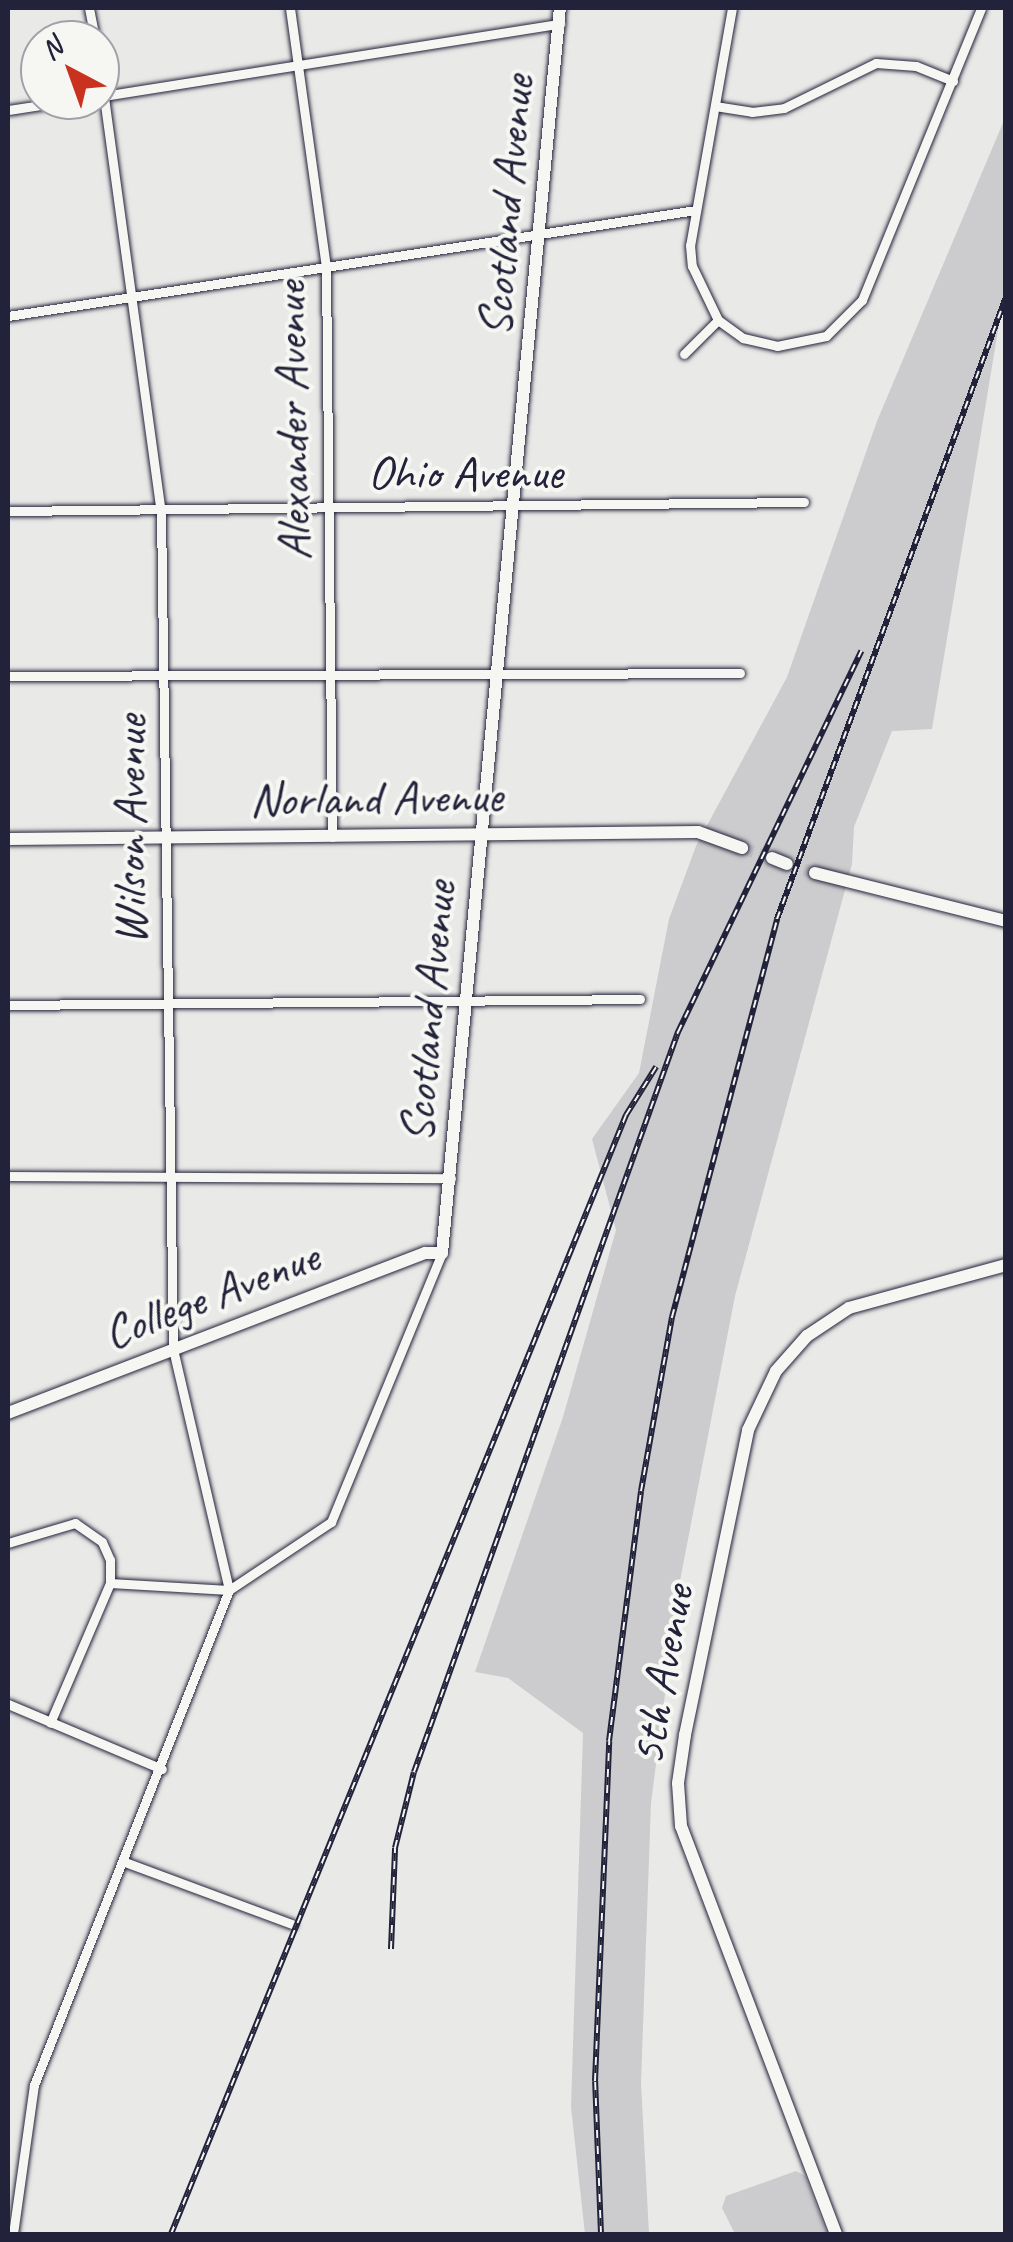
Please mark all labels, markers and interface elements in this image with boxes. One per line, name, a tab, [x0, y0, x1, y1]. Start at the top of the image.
north arrow	[20, 20, 120, 120]
text: N	[33, 30, 69, 67]
street label: Scotland Avenue	[466, 73, 546, 339]
street label: Alexander Avenue	[261, 281, 323, 561]
street label: Ohio Avenue	[368, 444, 562, 502]
street label: Wilson Avenue	[101, 715, 159, 945]
street label: Norland Avenue	[249, 767, 503, 829]
street label: Scotland Avenue	[388, 879, 468, 1145]
street label: College Avenue	[95, 1228, 327, 1362]
street label: 5th Avenue	[618, 1581, 706, 1769]

